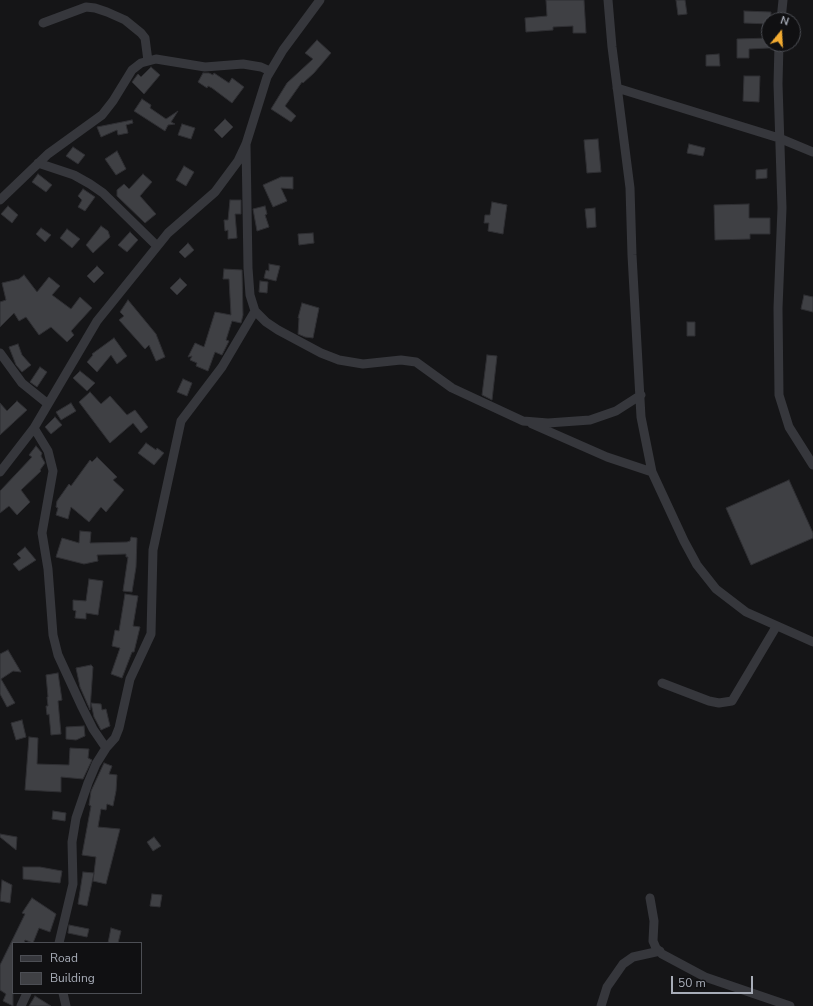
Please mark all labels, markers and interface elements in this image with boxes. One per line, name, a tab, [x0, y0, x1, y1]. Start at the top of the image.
north arrow	[761, 12, 801, 52]
text: N	[778, 13, 791, 29]
legend	[12, 942, 142, 994]
text: Road	[50, 950, 78, 966]
scale bar	[673, 968, 755, 994]
text: Building	[50, 970, 95, 986]
text: 50 m	[678, 975, 706, 991]

